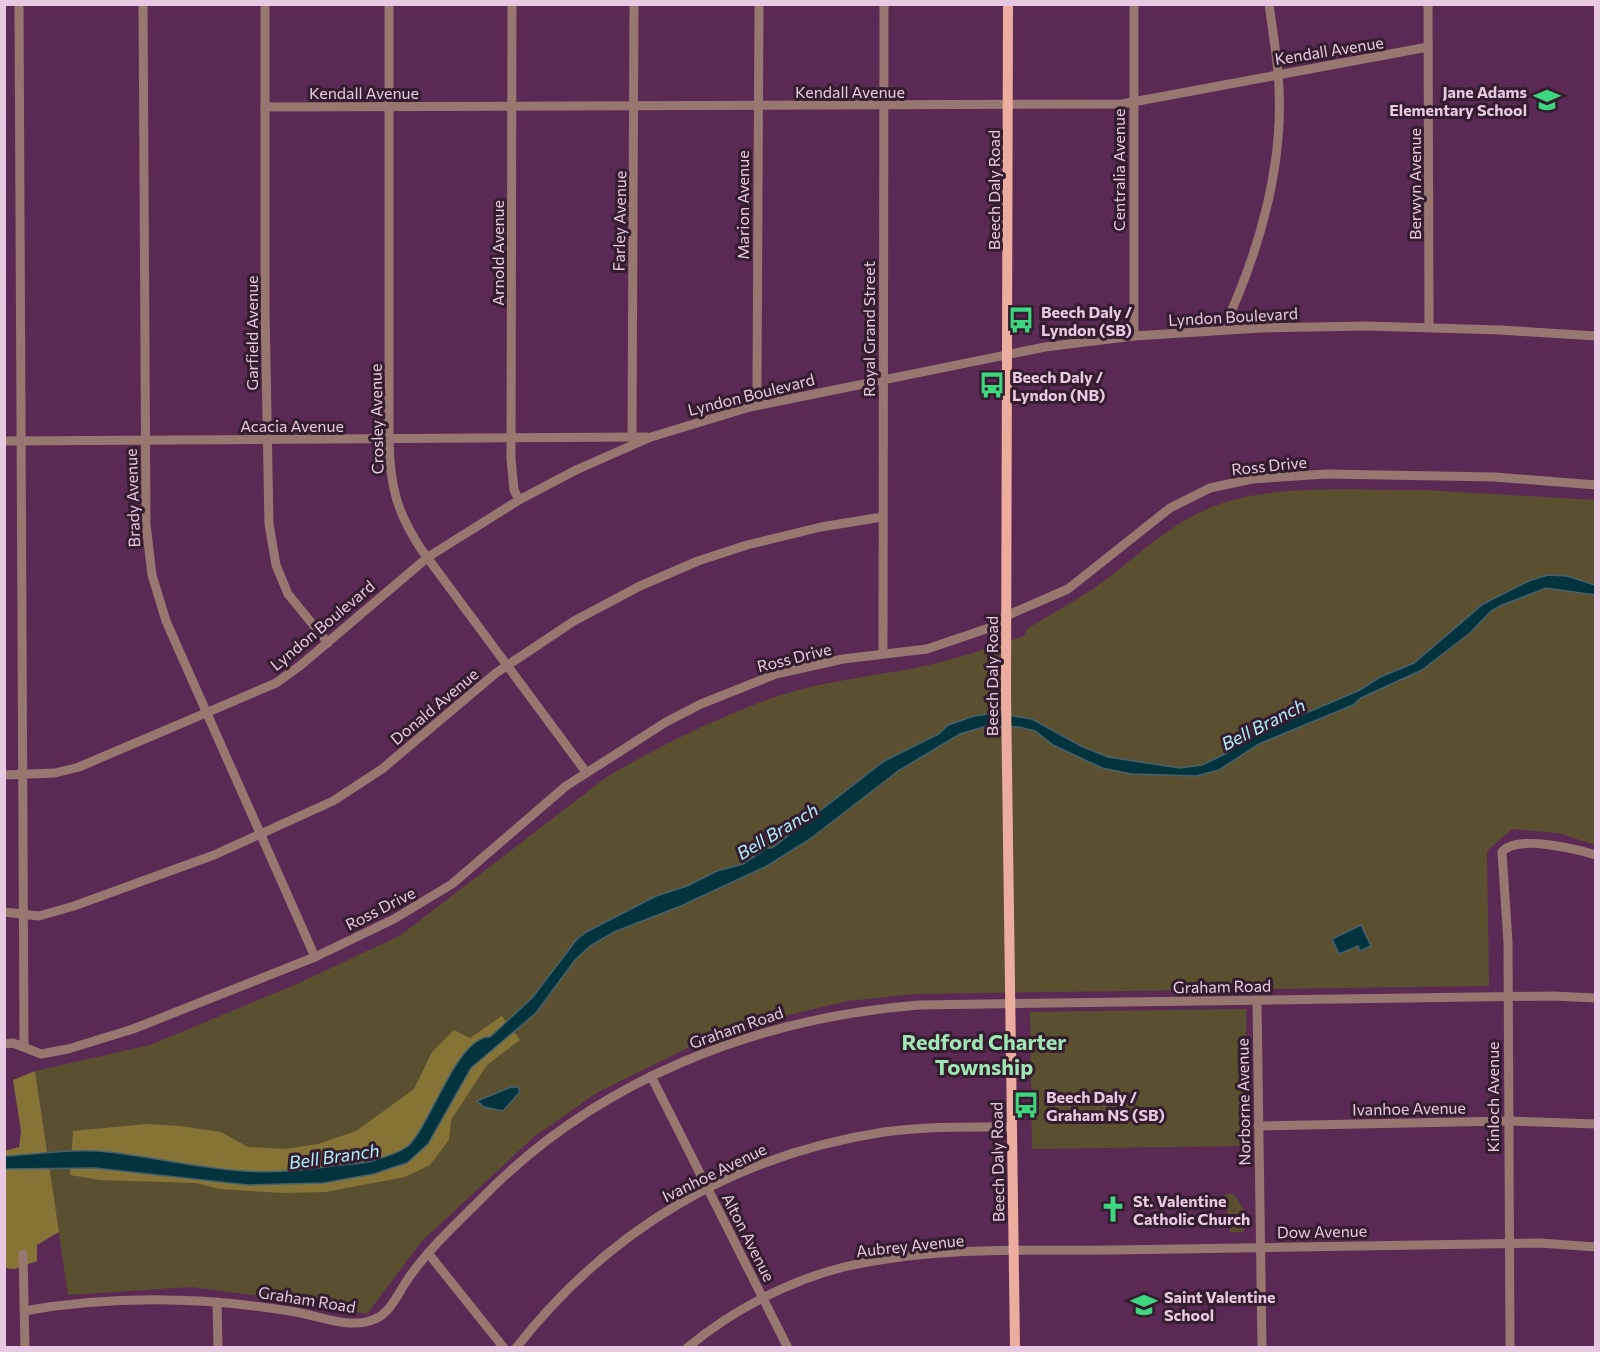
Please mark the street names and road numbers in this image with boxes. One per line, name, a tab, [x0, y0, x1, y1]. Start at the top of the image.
street label: Kendall Avenue	[1273, 32, 1385, 68]
street label: Kendall Avenue	[795, 82, 905, 101]
street label: Kendall Avenue	[309, 83, 419, 102]
street label: Centralia Avenue	[1109, 109, 1128, 231]
street label: Berwyn Avenue	[1405, 128, 1424, 240]
street label: Beech Daly Road	[984, 130, 1003, 250]
street label: Marion Avenue	[733, 150, 752, 260]
street label: Farley Avenue	[609, 171, 629, 271]
street label: Arnold Avenue	[488, 200, 507, 306]
street label: Royal Grand Street	[859, 261, 878, 397]
street label: Garfield Avenue	[242, 275, 261, 391]
street label: Lyndon Boulevard	[1168, 303, 1298, 329]
street label: Crosley Avenue	[366, 363, 386, 475]
street label: Lyndon Boulevard	[686, 369, 816, 419]
street label: Acacia Avenue	[240, 416, 344, 435]
street label: Brady Avenue	[121, 448, 143, 548]
street label: Ross Drive	[1230, 452, 1308, 478]
street label: Lyndon Boulevard	[266, 576, 378, 674]
street label: Beech Daly Road	[982, 616, 1001, 736]
street label: Ross Drive	[755, 639, 833, 675]
street label: Donald Avenue	[386, 664, 482, 748]
street label: Ross Drive	[342, 882, 418, 934]
street label: Graham Road	[1173, 976, 1271, 996]
street label: Graham Road	[686, 1002, 786, 1052]
street label: Norborne Avenue	[1232, 1038, 1254, 1166]
street label: Kinloch Avenue	[1483, 1041, 1502, 1153]
street label: Ivanhoe Avenue	[1352, 1098, 1466, 1118]
street label: Beech Daly Road	[986, 1102, 1008, 1222]
street label: Ivanhoe Avenue	[659, 1139, 769, 1205]
street label: Alton Avenue	[719, 1190, 779, 1284]
street label: Dow Avenue	[1277, 1221, 1367, 1241]
street label: Aubrey Avenue	[855, 1230, 965, 1260]
street label: Graham Road	[257, 1282, 357, 1316]

